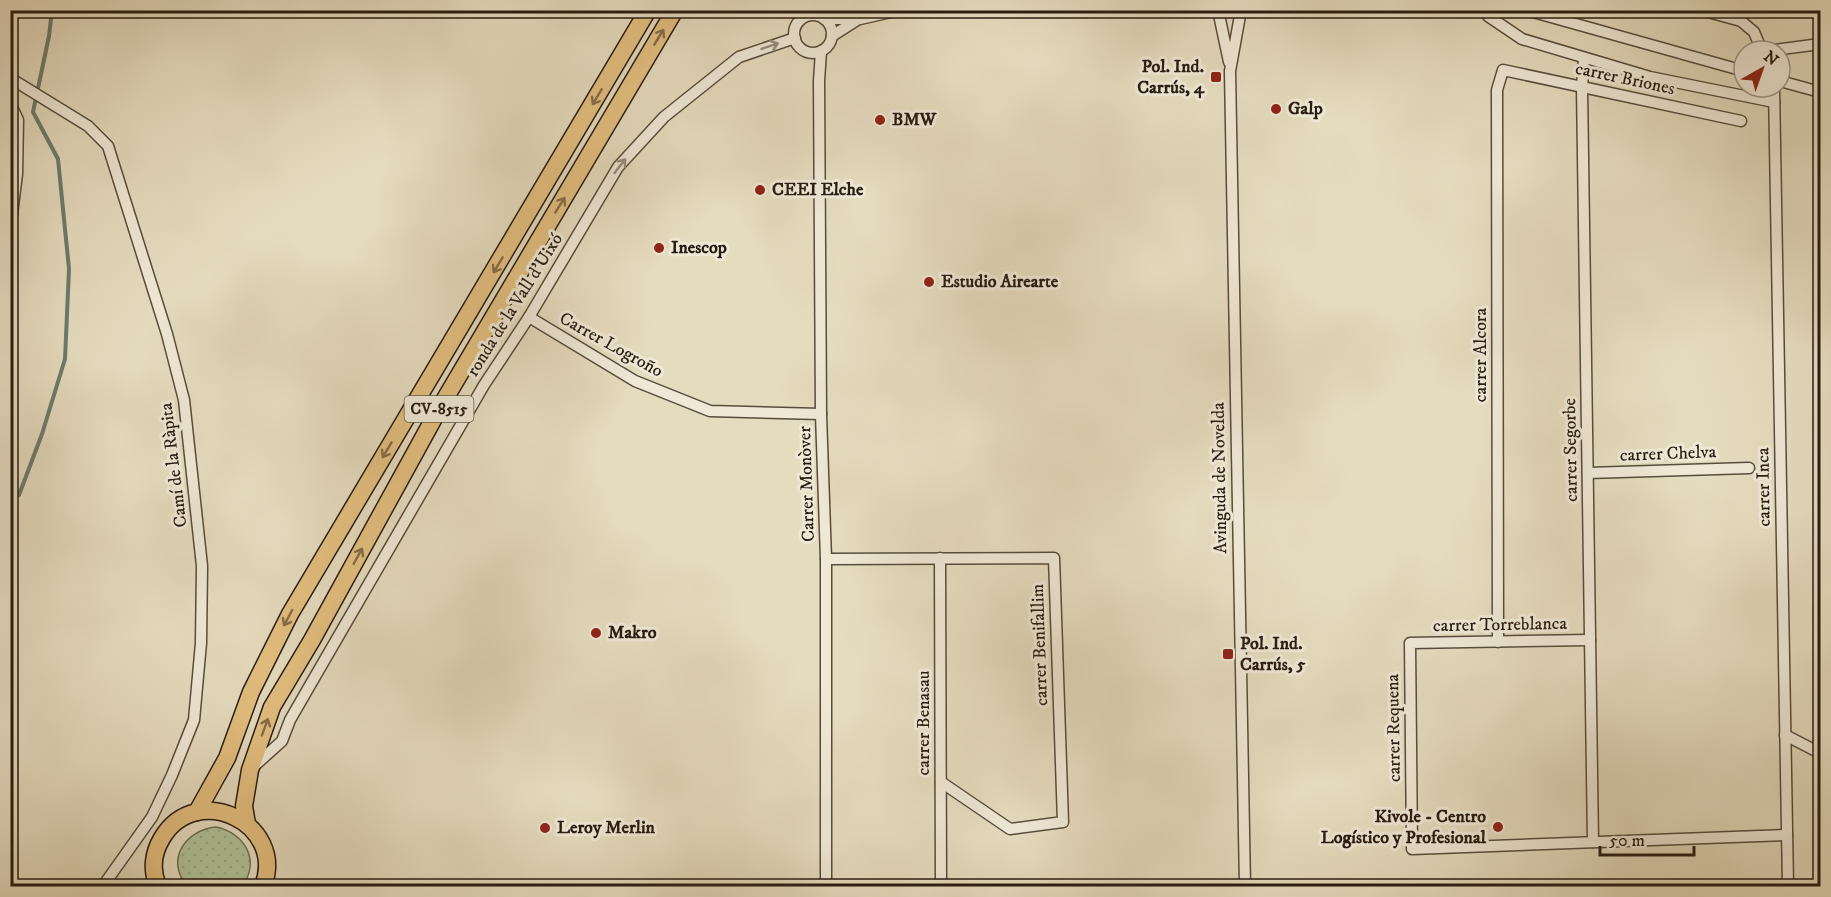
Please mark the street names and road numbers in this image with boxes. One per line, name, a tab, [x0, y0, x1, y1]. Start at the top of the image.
street label: carrer Briones	[1573, 58, 1677, 100]
street label: ronda de la Vall d'Uixó	[462, 229, 568, 381]
street label: Carrer Logroño	[555, 307, 667, 383]
street label: carrer Alcora	[1470, 307, 1492, 402]
road number: CV-8515	[404, 396, 474, 422]
street label: carrer Segorbe	[1559, 398, 1583, 502]
street label: Camí de la Ràpita	[155, 401, 193, 529]
street label: Avinguda de Novelda	[1208, 402, 1232, 554]
street label: Carrer Monòver	[794, 425, 820, 542]
street label: carrer Chelva	[1619, 441, 1717, 467]
street label: carrer Inca	[1752, 447, 1776, 527]
street label: carrer Benifallim	[1027, 584, 1053, 706]
street label: carrer Torreblanca	[1433, 613, 1568, 637]
street label: carrer Benasau	[913, 670, 935, 776]
street label: carrer Requena	[1382, 673, 1406, 782]

